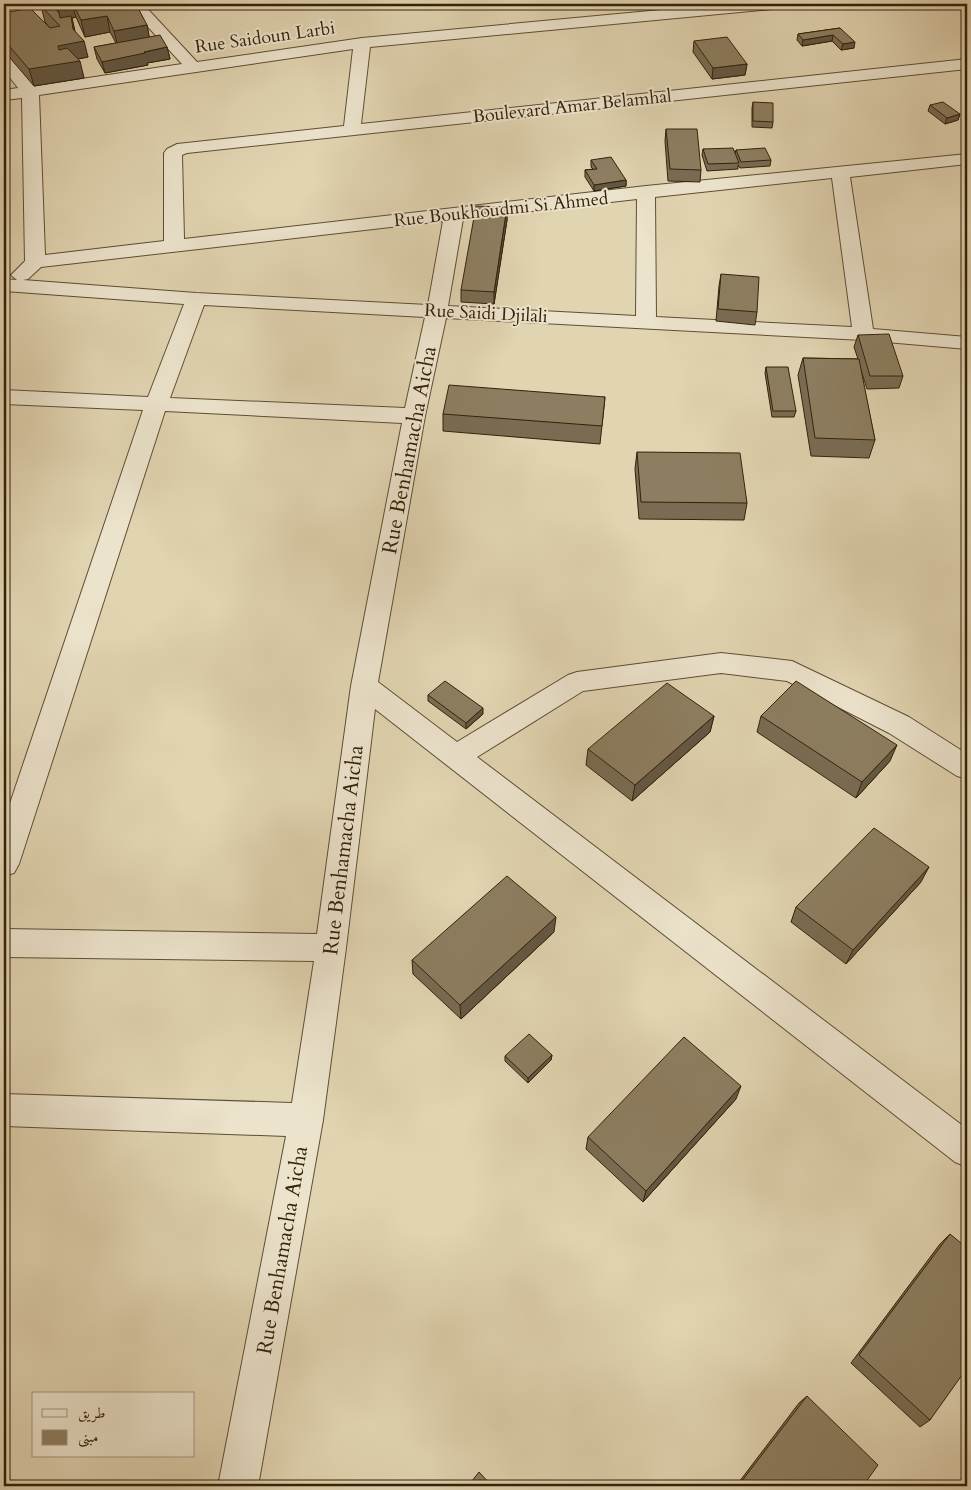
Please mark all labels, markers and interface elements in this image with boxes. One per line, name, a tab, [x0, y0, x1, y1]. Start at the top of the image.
street label: Rue Saidoun Larbi	[193, 15, 337, 60]
street label: Boulevard Amar Belamhal	[471, 84, 673, 129]
street label: Rue Boukhoudmi Si Ahmed	[393, 186, 610, 233]
street label: Rue Saidi Djilali	[424, 298, 548, 329]
street label: Rue Benhamacha Aicha	[375, 344, 444, 557]
street label: Rue Benhamacha Aicha	[316, 743, 371, 957]
street label: Rue Benhamacha Aicha	[250, 1144, 315, 1357]
legend	[32, 1392, 195, 1458]
text: طريق	[78, 1403, 105, 1423]
text: مبنى	[78, 1427, 98, 1448]

